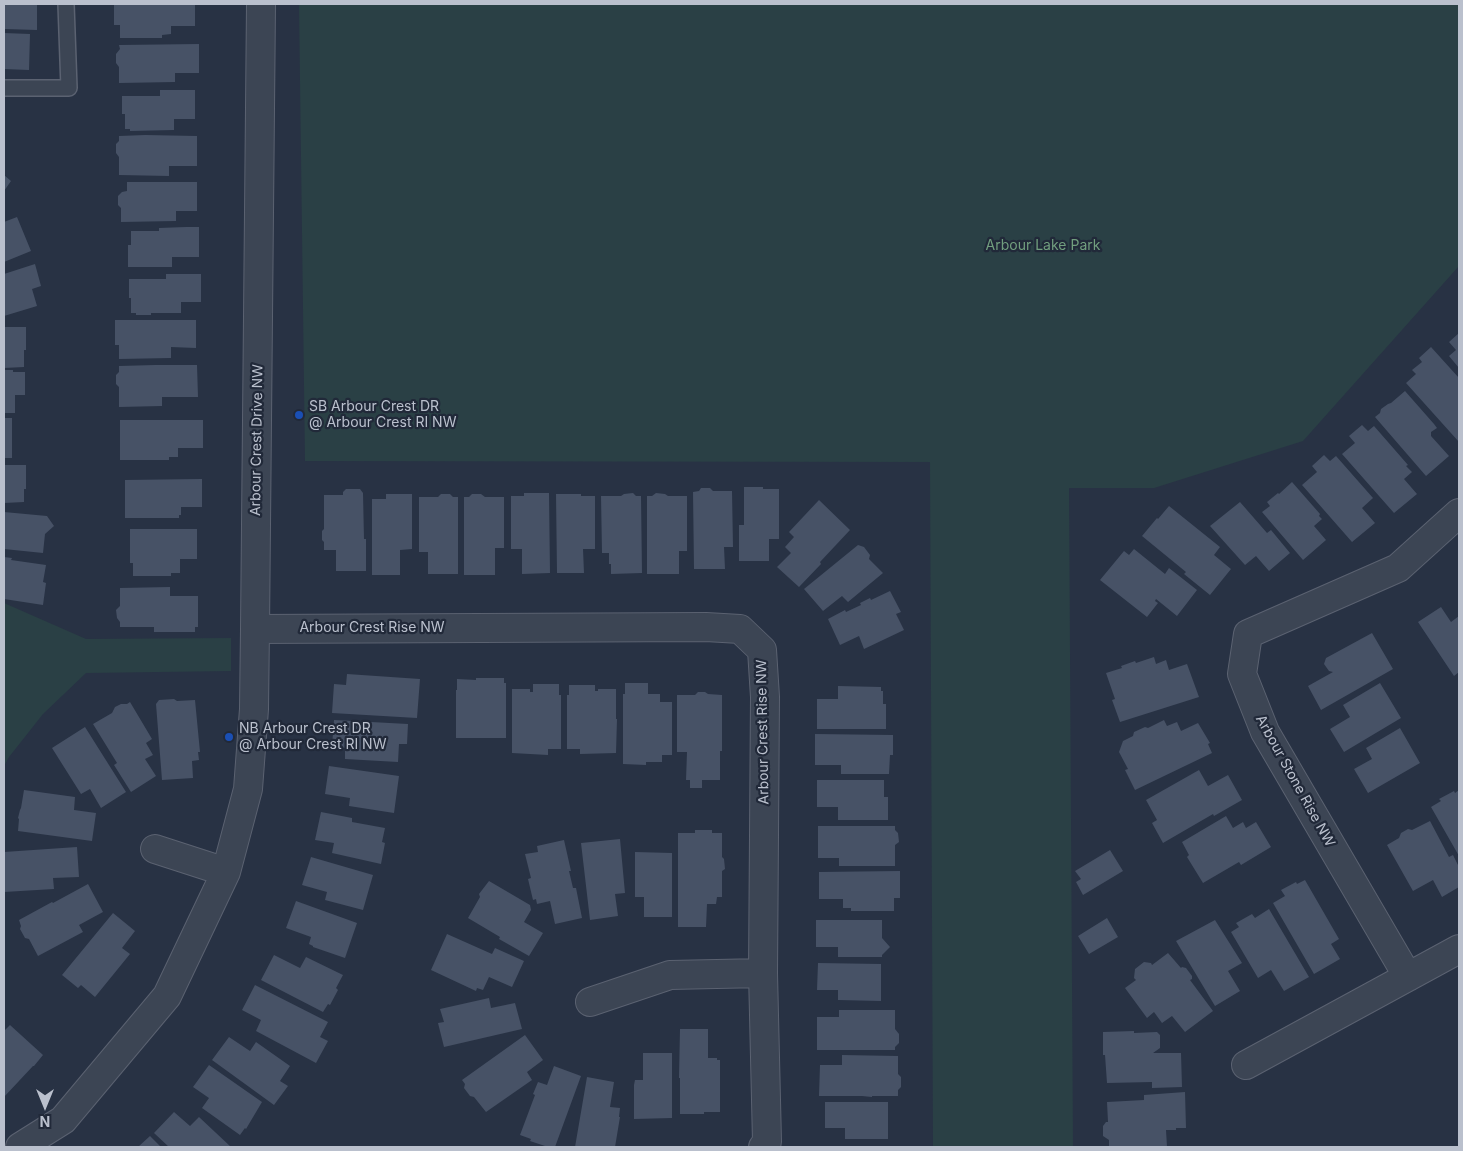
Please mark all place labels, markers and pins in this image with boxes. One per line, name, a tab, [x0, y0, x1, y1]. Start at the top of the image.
place label: SB Arbour Crest DR @ Arbour Crest RI NW	[309, 399, 456, 432]
marker: SB Arbour Crest DR @ Arbour Crest RI NW	[293, 409, 305, 421]
place label: NB Arbour Crest DR @ Arbour Crest RI NW	[239, 721, 386, 754]
marker: NB Arbour Crest DR @ Arbour Crest RI NW	[223, 731, 235, 743]

